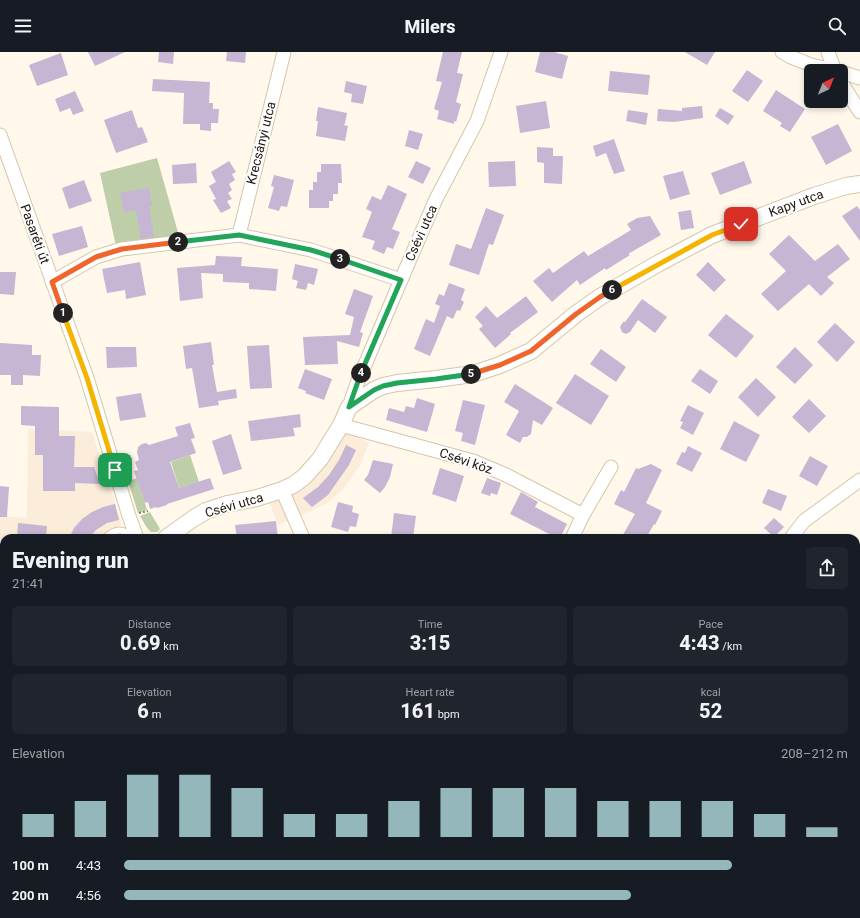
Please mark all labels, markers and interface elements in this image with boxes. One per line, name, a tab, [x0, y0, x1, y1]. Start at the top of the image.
icon: menu	[12, 15, 34, 37]
icon: search	[826, 15, 848, 37]
text: Milers	[404, 16, 456, 37]
north arrow	[804, 64, 848, 108]
map controls	[804, 64, 848, 108]
street label: Krecsányi utca	[243, 100, 279, 186]
street label: Kapy utca	[767, 186, 825, 220]
street label: Pasaréti út	[17, 202, 53, 266]
street label: Csévi utca	[402, 203, 440, 263]
pin	[724, 207, 758, 241]
icon: check	[730, 213, 752, 235]
pin: 2	[168, 232, 188, 252]
text: 2	[175, 235, 181, 248]
pin: 3	[330, 249, 350, 269]
text: 3	[337, 252, 343, 265]
pin: 6	[602, 280, 622, 300]
text: 6	[609, 283, 615, 296]
pin: 1	[53, 303, 73, 323]
text: 1	[60, 306, 66, 319]
pin: 4	[351, 363, 371, 383]
pin: 5	[461, 364, 481, 384]
text: 4	[358, 366, 364, 379]
text: 5	[468, 367, 474, 380]
street label: Csévi köz	[438, 445, 495, 477]
pin	[98, 453, 132, 487]
icon: arrive	[104, 459, 126, 481]
street label: Csévi utca	[203, 490, 265, 520]
button: share	[806, 547, 848, 589]
text: Evening run	[12, 548, 129, 573]
text: 21:41	[12, 576, 44, 591]
text: Distance	[128, 618, 171, 631]
text: Time	[418, 618, 442, 631]
text: Pace	[698, 618, 723, 631]
text: 0.69	[120, 631, 161, 655]
text: 3:15	[410, 631, 450, 655]
text: 4:43	[679, 631, 720, 655]
text: km	[161, 640, 179, 653]
text: /km	[720, 640, 742, 653]
text: Elevation	[127, 686, 172, 699]
text: Heart rate	[406, 686, 454, 699]
text: kcal	[701, 686, 721, 699]
text: 6	[137, 699, 149, 723]
text: 161	[400, 699, 435, 723]
text: 52	[699, 699, 722, 723]
text: m	[149, 708, 161, 721]
text: bpm	[435, 708, 460, 721]
text: Elevation	[12, 746, 65, 761]
text: 208–212 m	[781, 746, 848, 761]
text: 100 m	[12, 858, 49, 873]
text: 4:43	[76, 858, 101, 873]
text: 200 m	[12, 888, 49, 903]
text: 4:56	[76, 888, 101, 903]

